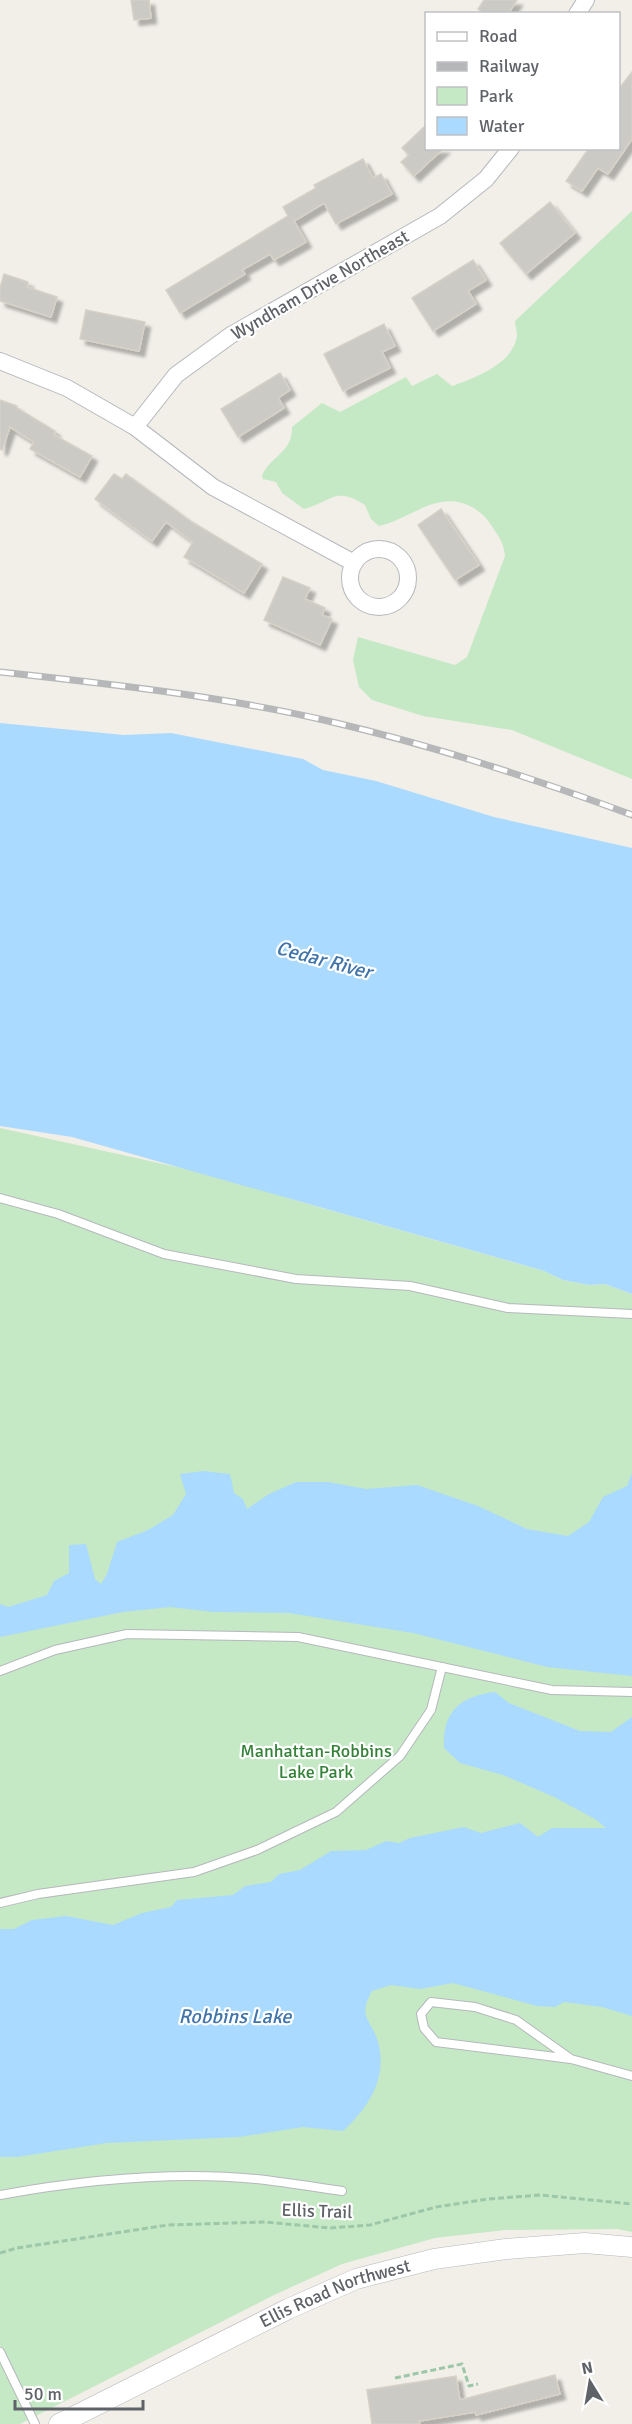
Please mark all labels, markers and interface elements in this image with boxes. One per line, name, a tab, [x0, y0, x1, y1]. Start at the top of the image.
legend	[425, 12, 620, 150]
text: Road	[479, 25, 518, 47]
text: Railway	[479, 55, 540, 77]
text: Park	[479, 85, 514, 107]
text: Water	[479, 115, 525, 137]
street label: Wyndham Drive Northeast	[227, 225, 413, 345]
water label: Cedar River	[273, 935, 377, 985]
park label: Manhattan-Robbins Lake Park	[240, 1740, 392, 1783]
water label: Robbins Lake	[179, 2004, 292, 2029]
street label: Ellis Trail	[281, 2199, 353, 2223]
street label: Ellis Road Northwest	[256, 2255, 413, 2332]
north arrow	[560, 2352, 620, 2412]
text: N	[580, 2357, 595, 2379]
scale bar	[15, 2373, 142, 2411]
text: 50 m	[24, 2383, 62, 2405]

